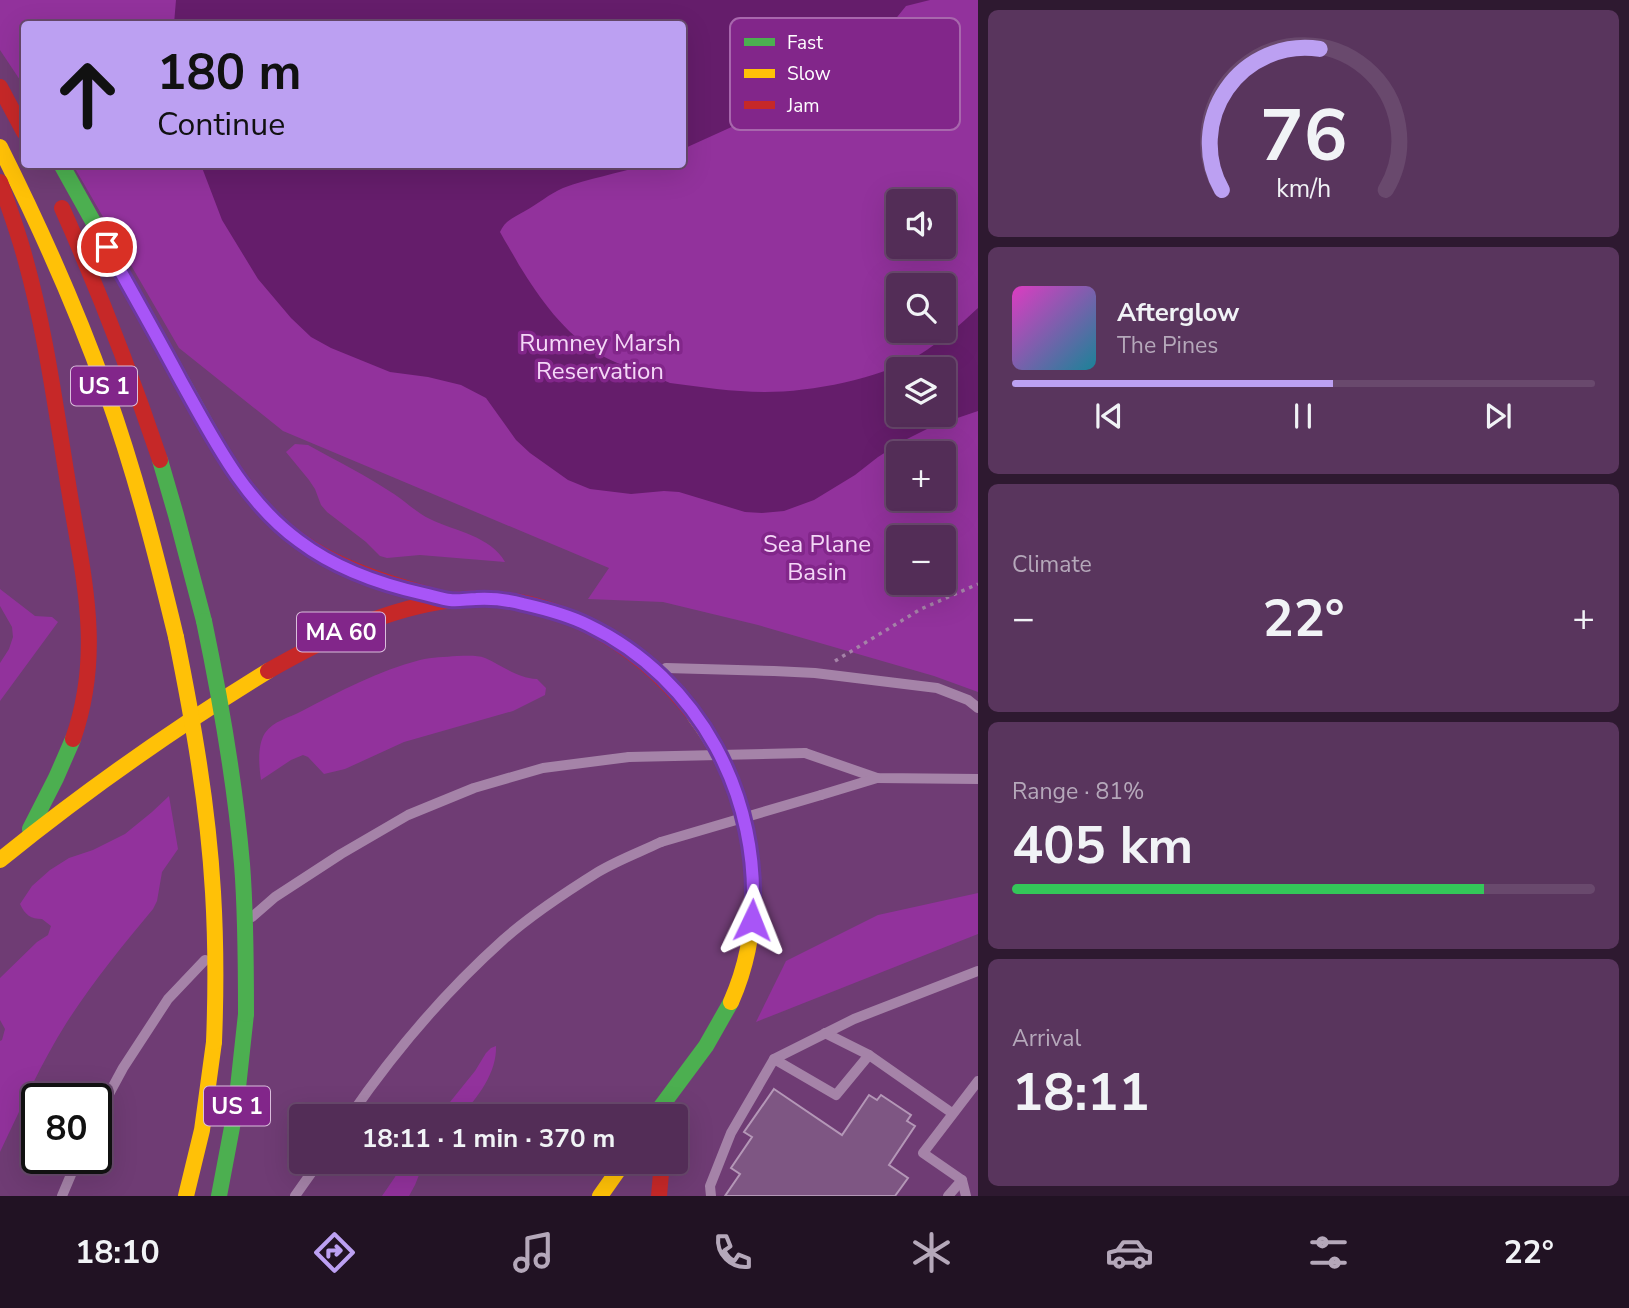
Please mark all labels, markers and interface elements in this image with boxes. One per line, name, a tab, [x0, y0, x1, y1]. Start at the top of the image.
legend	[730, 18, 960, 130]
text: Fast	[787, 30, 823, 56]
text: 180 m	[157, 39, 301, 106]
icon: ahead	[42, 49, 133, 140]
text: Slow	[787, 61, 831, 87]
text: 76	[1260, 86, 1347, 186]
text: Jam	[786, 93, 820, 119]
text: Continue	[157, 103, 285, 146]
text: km/h	[1276, 171, 1331, 205]
map controls	[886, 189, 956, 595]
button: sound	[886, 189, 956, 259]
pin	[77, 217, 137, 277]
icon: arrive	[88, 228, 126, 266]
button: search	[886, 273, 956, 343]
text: Afterglow	[1117, 295, 1240, 330]
park label: Rumney Marsh Reservation	[519, 327, 681, 387]
text: The Pines	[1117, 330, 1218, 361]
button: layers	[886, 357, 956, 427]
road number: US 1	[71, 366, 137, 406]
icon: previous	[1090, 397, 1128, 435]
icon: pause	[1284, 397, 1322, 435]
icon: next	[1479, 397, 1517, 435]
button: +	[886, 441, 956, 511]
button: −	[886, 525, 956, 595]
park label: Sea Plane Basin	[763, 528, 871, 588]
text: Climate	[1012, 549, 1092, 580]
text: 22°	[1262, 583, 1345, 654]
text: −	[1012, 593, 1035, 644]
text: +	[1572, 593, 1595, 644]
road number: MA 60	[297, 612, 385, 652]
text: Range · 81%	[1012, 776, 1144, 807]
text: 405 km	[1012, 810, 1193, 881]
position arrow	[715, 883, 789, 957]
text: Arrival	[1012, 1023, 1081, 1054]
text: 18:11	[1012, 1057, 1150, 1128]
speed limit sign: 80	[21, 1083, 112, 1174]
road number: US 1	[204, 1086, 270, 1126]
text: 18:11 · 1 min · 370 m	[362, 1121, 615, 1156]
icon: directions	[310, 1228, 359, 1277]
icon: music	[509, 1228, 558, 1277]
icon: phone	[708, 1228, 757, 1277]
icon: climate	[907, 1228, 956, 1277]
icon: car	[1105, 1228, 1154, 1277]
icon: filters	[1304, 1228, 1353, 1277]
text: 18:10	[75, 1231, 160, 1274]
text: 22°	[1503, 1231, 1554, 1274]

